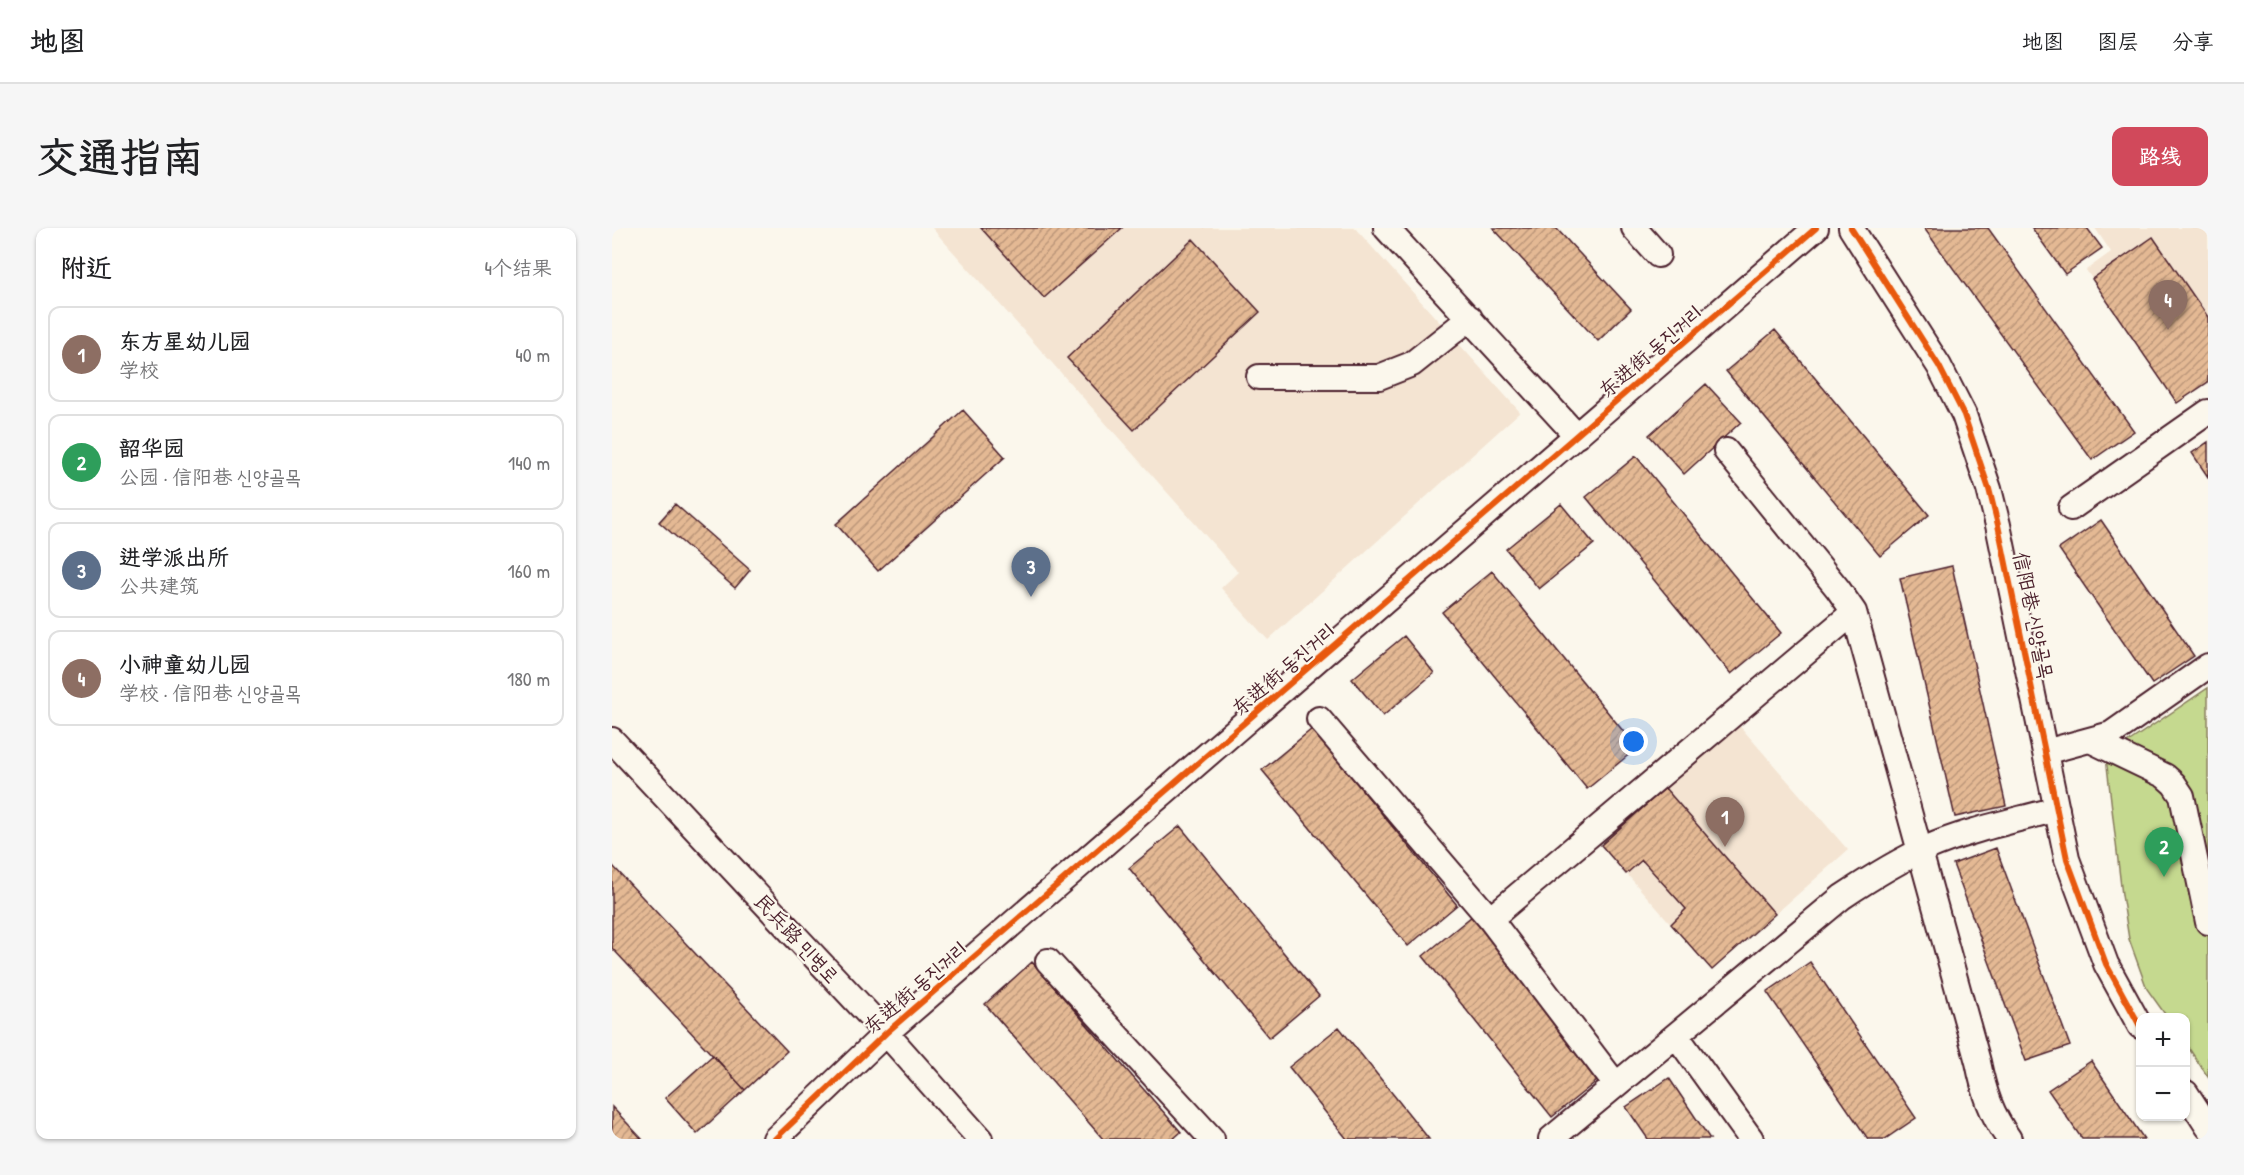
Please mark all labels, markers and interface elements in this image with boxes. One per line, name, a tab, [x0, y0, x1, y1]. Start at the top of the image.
text: 地图	[30, 22, 86, 60]
text: 地图	[2022, 27, 2064, 56]
text: 图层	[2097, 27, 2139, 56]
text: 分享	[2172, 27, 2214, 56]
button: 路线	[2112, 127, 2208, 186]
text: 交通指南	[36, 128, 204, 185]
text: 附近	[60, 250, 112, 285]
text: 4个结果	[485, 254, 552, 281]
pin: 4	[2148, 280, 2188, 330]
street label: 东进街 동진거리	[1592, 299, 1708, 403]
text: 东方星幼儿园	[119, 326, 251, 356]
text: 1	[78, 341, 85, 368]
text: 40 m	[515, 341, 550, 368]
text: 学校	[119, 356, 159, 383]
text: 韶华园	[119, 433, 185, 463]
text: 2	[77, 449, 86, 476]
text: 140 m	[508, 449, 550, 476]
text: 公园 · 信阳巷 신양골목	[119, 463, 301, 490]
text: 进学派出所	[119, 542, 229, 572]
pin: 3	[1012, 548, 1050, 597]
street label: 信阳巷 신양골목	[2007, 549, 2061, 681]
text: 3	[77, 557, 86, 584]
text: 160 m	[508, 557, 550, 584]
text: 公共建筑	[119, 572, 199, 599]
street label: 东进街 동진거리	[1225, 617, 1341, 721]
text: 小神童幼儿园	[119, 649, 251, 679]
text: 4	[78, 665, 85, 692]
text: 180 m	[507, 665, 550, 692]
text: 学校 · 信阳巷 신양골목	[119, 679, 301, 706]
your location	[1619, 727, 1648, 756]
pin: 1	[1706, 798, 1744, 847]
pin: 2	[2144, 828, 2184, 877]
street label: 民兵路 민병로	[749, 888, 845, 988]
street label: 东进街 동진거리	[857, 935, 973, 1039]
map controls	[2136, 1013, 2190, 1121]
button: +	[2136, 1013, 2190, 1067]
button: −	[2136, 1067, 2190, 1121]

